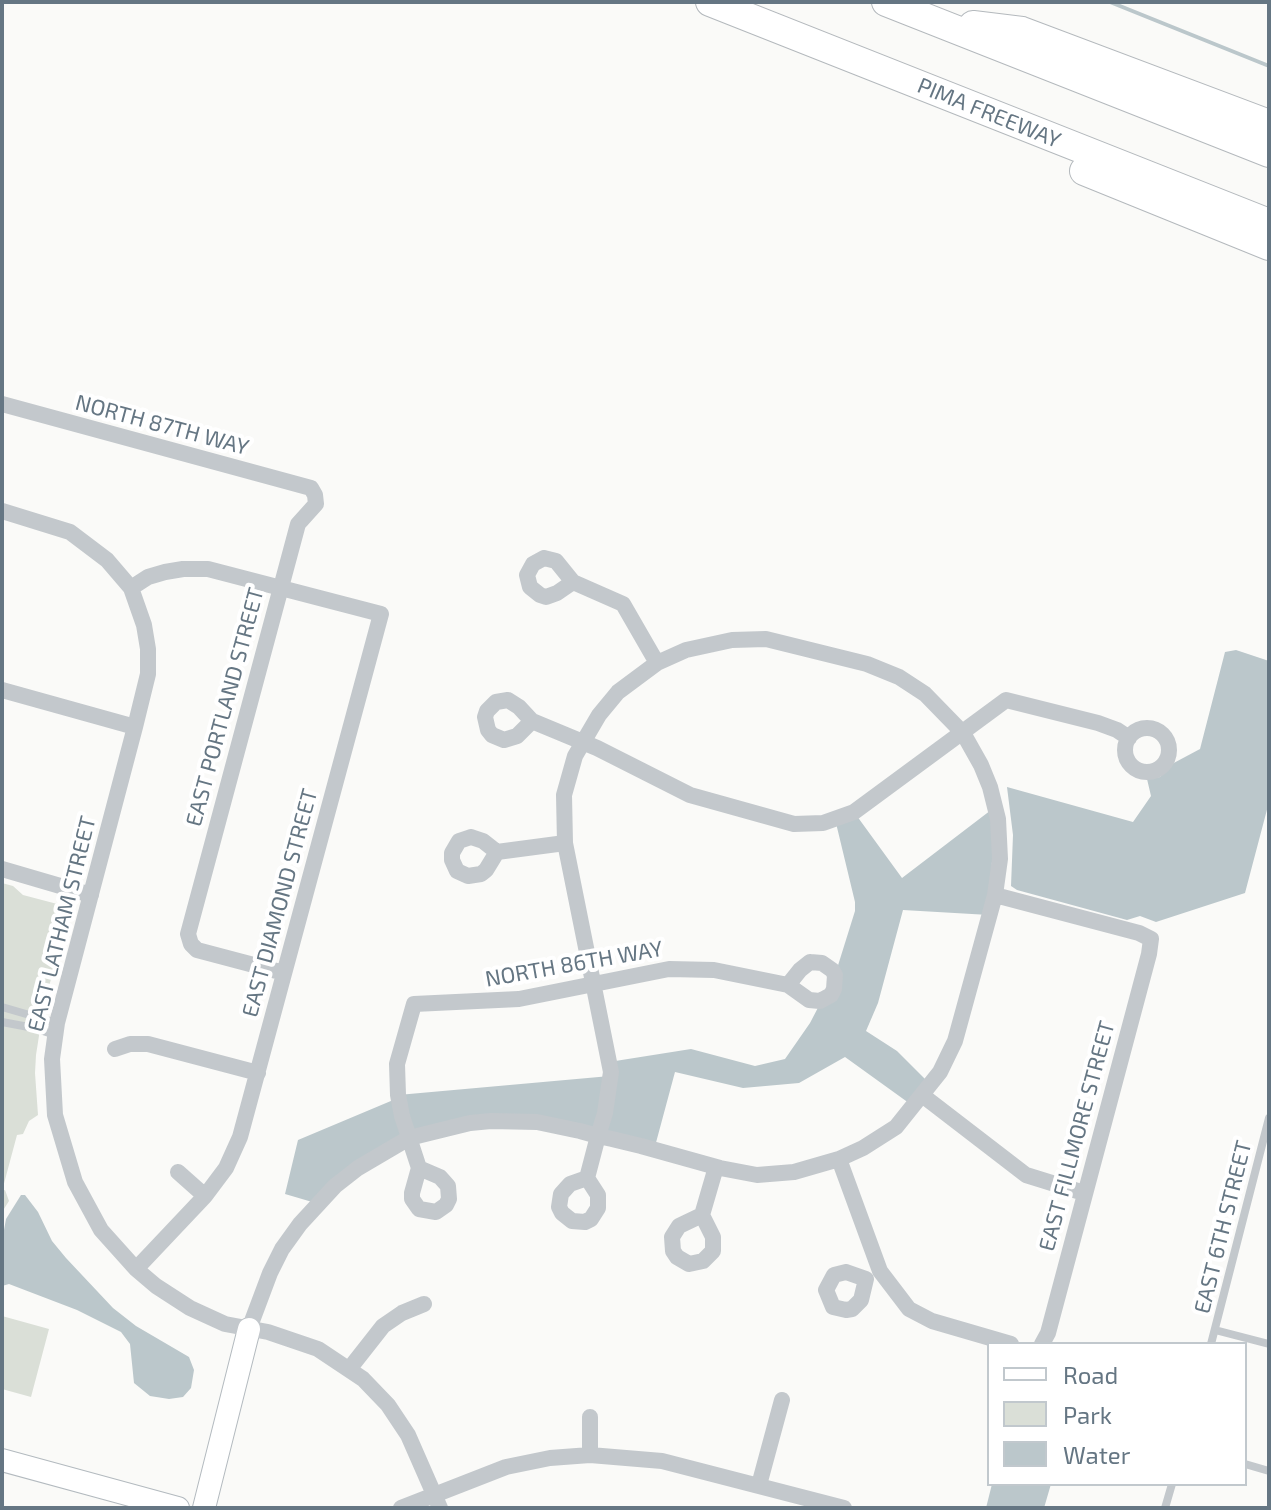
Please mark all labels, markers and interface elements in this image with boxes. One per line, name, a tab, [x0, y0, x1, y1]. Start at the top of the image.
street label: PIMA FREEWAY	[914, 72, 1064, 154]
street label: NORTH 87TH WAY	[72, 389, 252, 461]
street label: EAST PORTLAND STREET	[180, 585, 270, 829]
street label: EAST DIAMOND STREET	[237, 786, 323, 1020]
street label: EAST LATHAM STREET	[22, 813, 102, 1035]
street label: NORTH 86TH WAY	[483, 935, 665, 993]
street label: EAST FILLMORE STREET	[1034, 1018, 1120, 1254]
street label: EAST 6TH STREET	[1189, 1138, 1257, 1316]
legend	[987, 1342, 1247, 1486]
text: Road	[1063, 1360, 1118, 1389]
text: Park	[1063, 1400, 1112, 1429]
text: Water	[1063, 1440, 1130, 1469]

